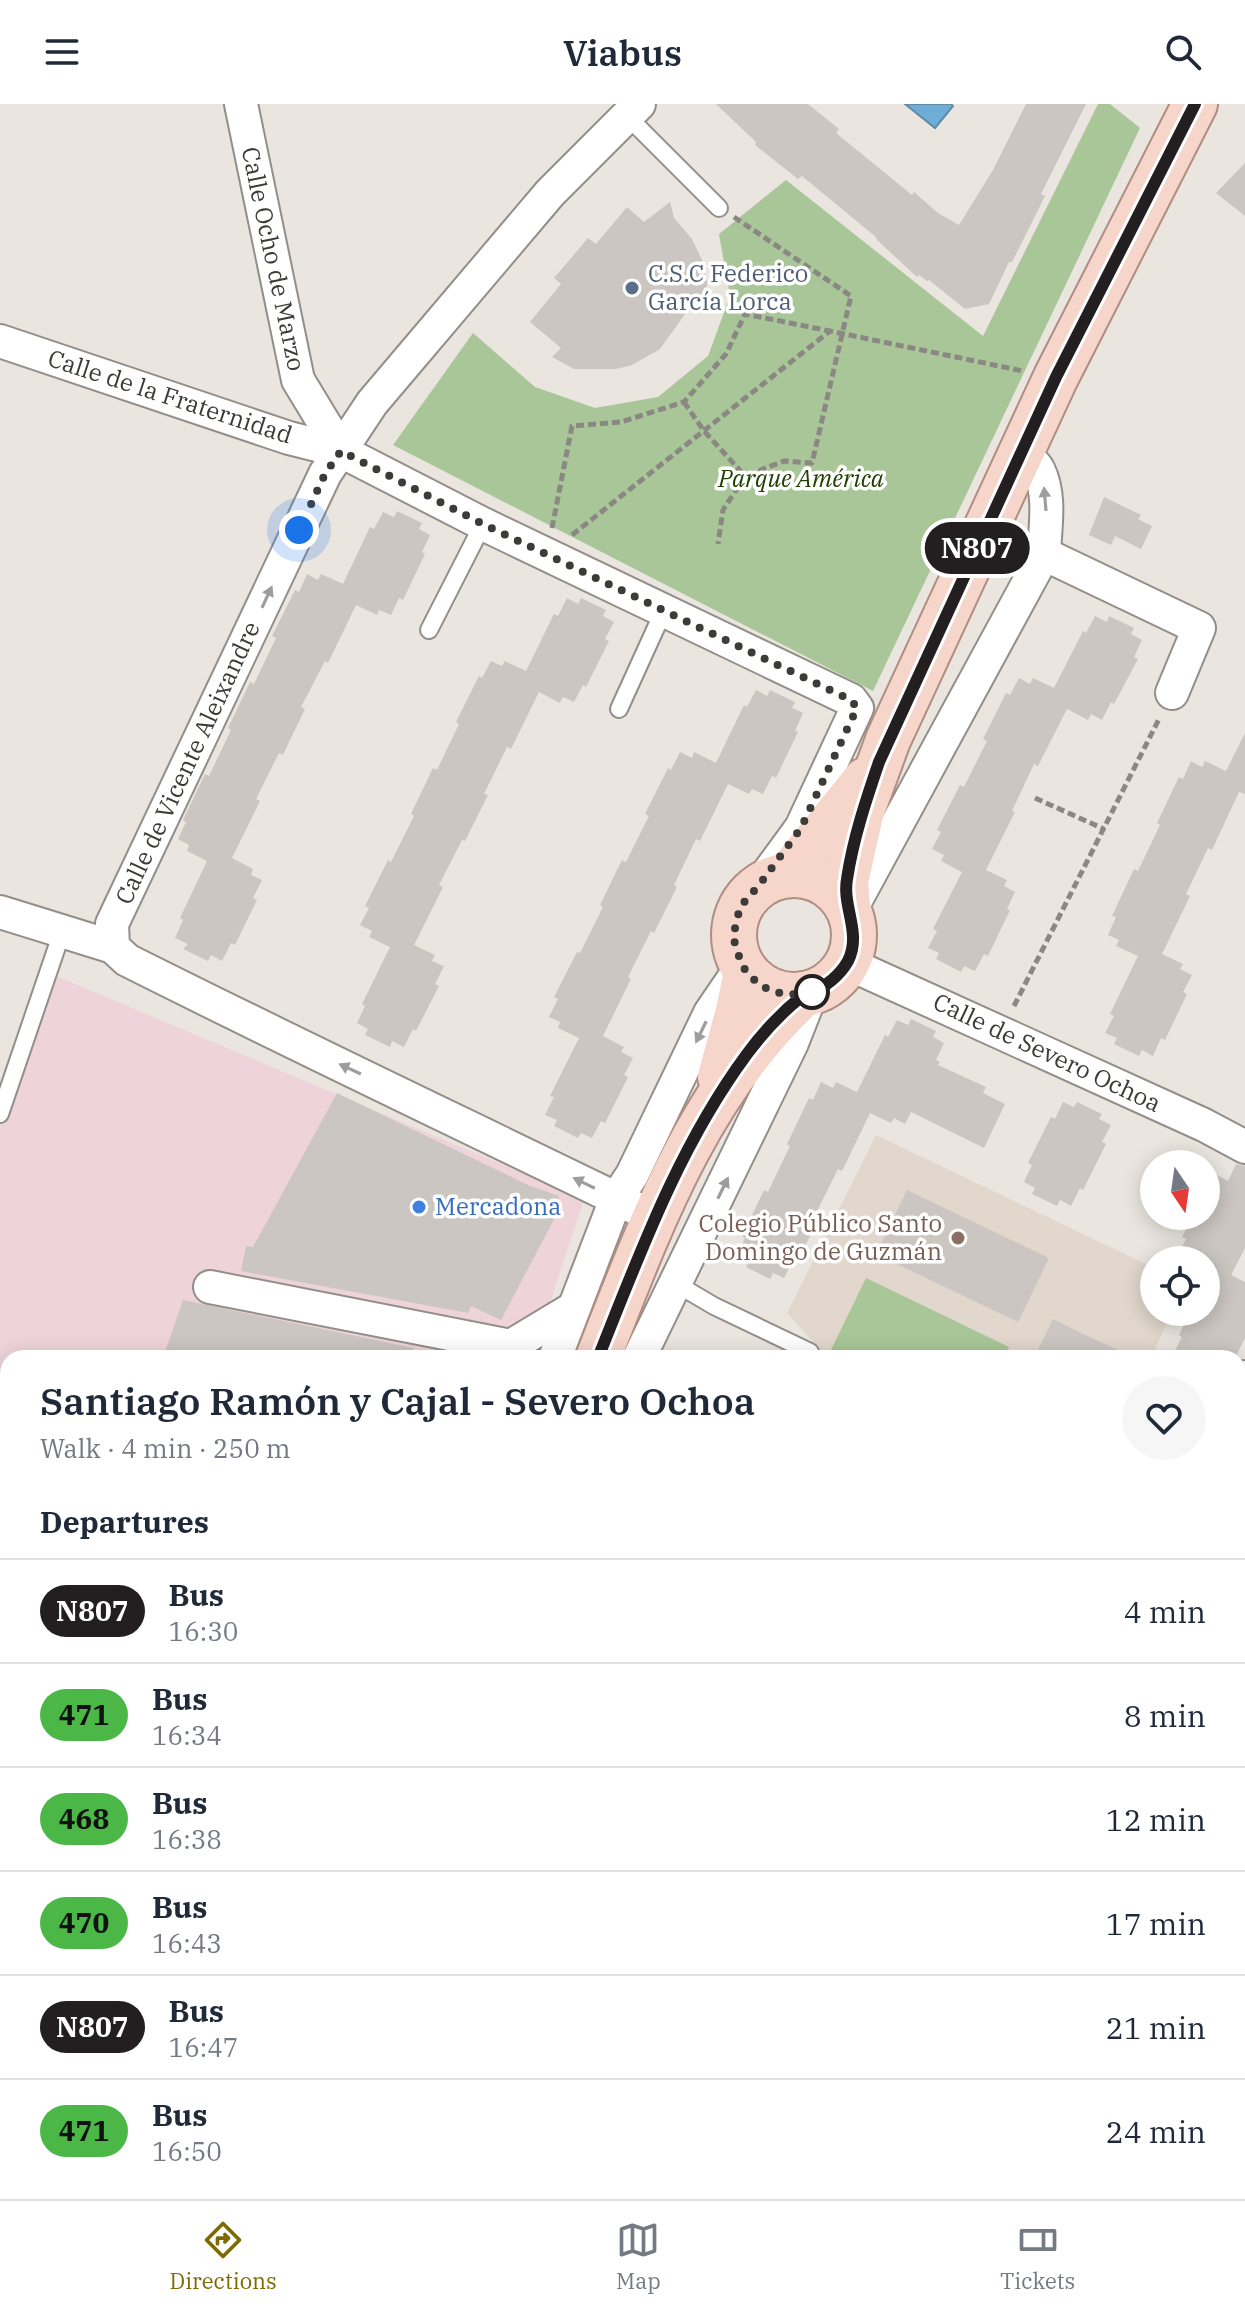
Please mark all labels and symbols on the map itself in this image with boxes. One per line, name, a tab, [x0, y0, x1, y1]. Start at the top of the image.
street label: Calle Ocho de Marzo	[235, 144, 313, 374]
place label: C.S.C Federico García Lorca	[648, 257, 808, 317]
marker: C.S.C Federico García Lorca	[623, 279, 641, 297]
street label: Calle de la Fraternidad	[44, 341, 297, 451]
park label: Parque América	[717, 462, 884, 494]
one-way arrow	[1038, 486, 1051, 511]
your location	[279, 510, 319, 550]
line badge: N807	[921, 522, 1033, 574]
one-way arrow	[260, 585, 274, 609]
street label: Calle de Vicente Aleixandre	[107, 616, 267, 909]
unlabelled marker	[795, 975, 829, 1009]
street label: Calle de Severo Ochoa	[928, 985, 1167, 1119]
one-way arrow	[694, 1021, 708, 1044]
one-way arrow	[338, 1062, 361, 1076]
north arrow	[1140, 1150, 1220, 1230]
one-way arrow	[572, 1176, 595, 1189]
one-way arrow	[716, 1176, 730, 1199]
place label: Mercadona	[435, 1190, 561, 1222]
marker: Mercadona	[410, 1198, 428, 1216]
place label: Colegio Público Santo Domingo de Guzmán	[699, 1207, 942, 1267]
marker: Colegio Público Santo Domingo de Guzmán	[949, 1229, 967, 1247]

